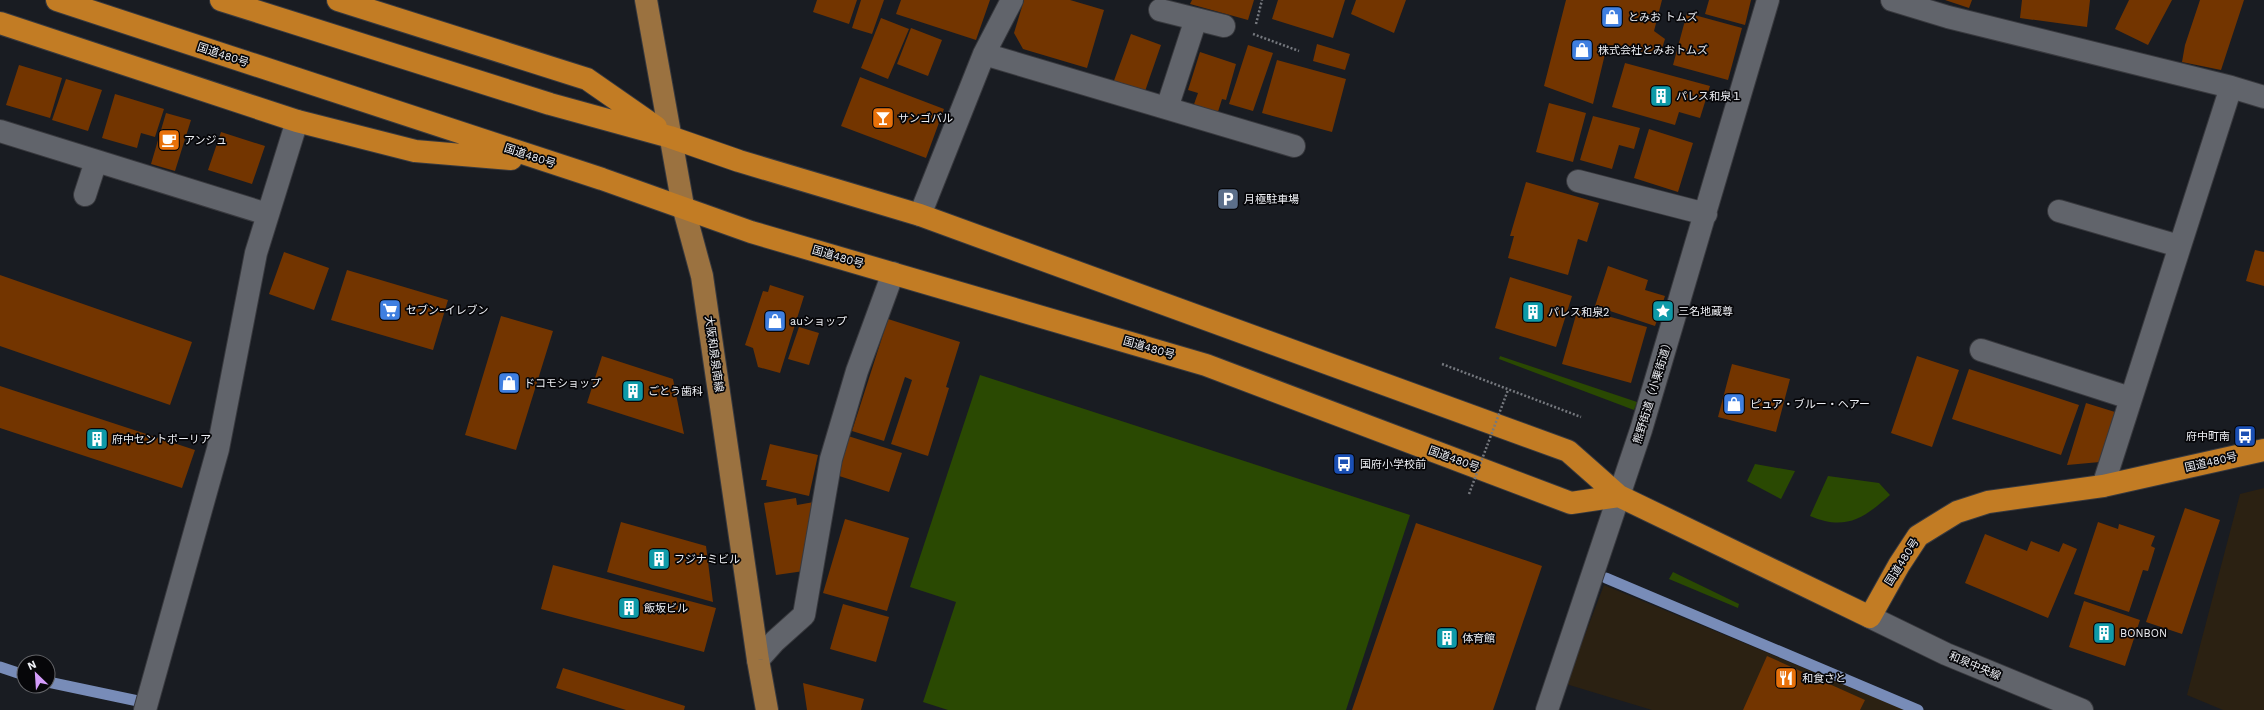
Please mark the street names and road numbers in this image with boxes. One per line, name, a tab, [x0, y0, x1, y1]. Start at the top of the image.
street label: 国道480号	[196, 41, 250, 69]
street label: 国道480号	[503, 142, 557, 170]
street label: 国道480号	[811, 243, 865, 271]
street label: 大阪和泉泉南線	[702, 315, 726, 393]
street label: 国道480号	[1122, 334, 1176, 362]
street label: 熊野街道（小栗街道）	[1631, 337, 1675, 445]
street label: 国道480号	[1427, 444, 1481, 474]
street label: 国道480号	[2184, 450, 2238, 474]
street label: 国道480号	[1882, 536, 1922, 588]
street label: 和泉中央線	[1947, 649, 2003, 683]

